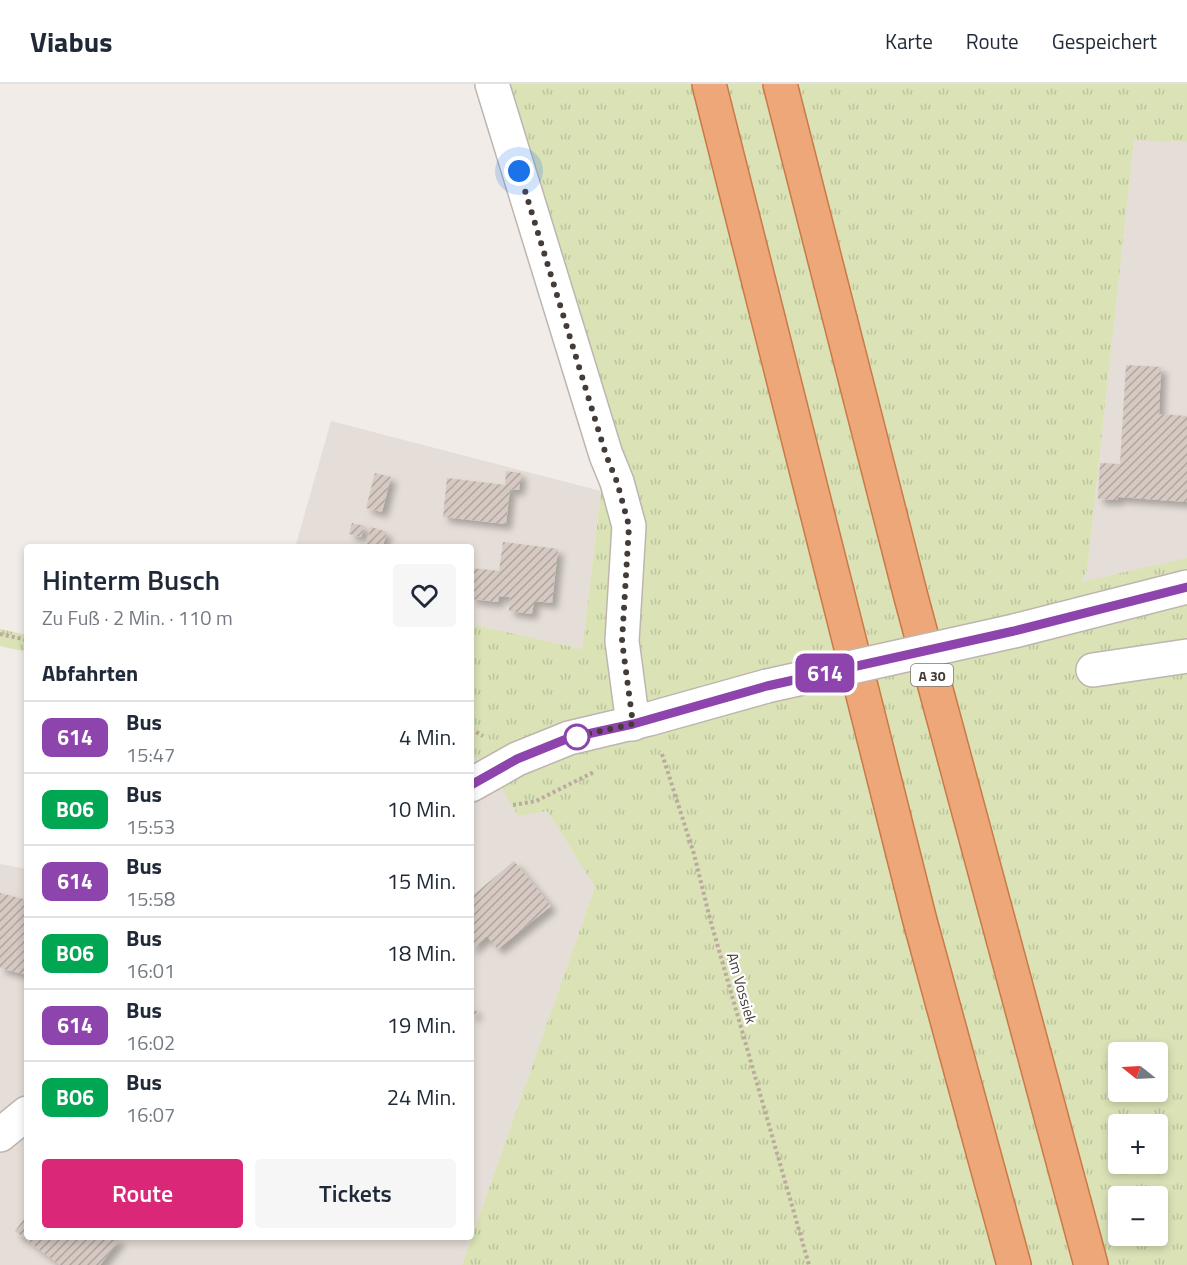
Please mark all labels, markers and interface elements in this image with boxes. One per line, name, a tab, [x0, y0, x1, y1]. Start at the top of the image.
text: Viabus	[30, 20, 112, 63]
text: Karte	[885, 25, 933, 57]
text: Route	[966, 25, 1019, 57]
text: Gespeichert	[1052, 25, 1157, 57]
your location	[504, 156, 534, 186]
text: Hinterm Busch	[42, 558, 220, 601]
button: heart	[393, 564, 456, 627]
text: Zu Fuß · 2 Min. · 110 m	[42, 602, 233, 633]
line badge: 614	[790, 654, 860, 692]
text: Abfahrten	[42, 656, 138, 690]
text: 614	[807, 657, 843, 689]
road number: A 30	[911, 664, 953, 686]
text: Bus	[126, 705, 162, 739]
text: 4 Min.	[399, 720, 456, 754]
text: 614	[57, 721, 93, 753]
unlabelled marker	[564, 724, 590, 750]
text: 15:47	[126, 739, 175, 770]
text: Bus	[126, 777, 162, 811]
text: 10 Min.	[387, 792, 456, 826]
text: BO6	[56, 793, 94, 825]
text: 15:53	[126, 811, 175, 842]
text: Bus	[126, 849, 162, 883]
text: 15 Min.	[387, 864, 456, 898]
text: 614	[57, 865, 93, 897]
text: 15:58	[126, 883, 175, 914]
text: Bus	[126, 921, 162, 955]
text: 18 Min.	[387, 936, 456, 970]
text: BO6	[56, 937, 94, 969]
street label: Am Vossiek	[721, 950, 763, 1026]
text: 16:01	[126, 955, 175, 986]
text: Bus	[126, 993, 162, 1027]
text: 19 Min.	[387, 1008, 456, 1042]
text: 614	[57, 1009, 93, 1041]
text: 16:02	[126, 1027, 175, 1058]
north arrow	[1108, 1042, 1168, 1102]
map controls	[1108, 1042, 1168, 1246]
text: Bus	[126, 1065, 162, 1099]
text: 24 Min.	[387, 1080, 456, 1114]
text: BO6	[56, 1081, 94, 1113]
text: 16:07	[126, 1099, 175, 1130]
button: +	[1108, 1114, 1168, 1174]
button: Route	[42, 1159, 243, 1228]
button: Tickets	[255, 1159, 456, 1228]
button: −	[1108, 1186, 1168, 1246]

